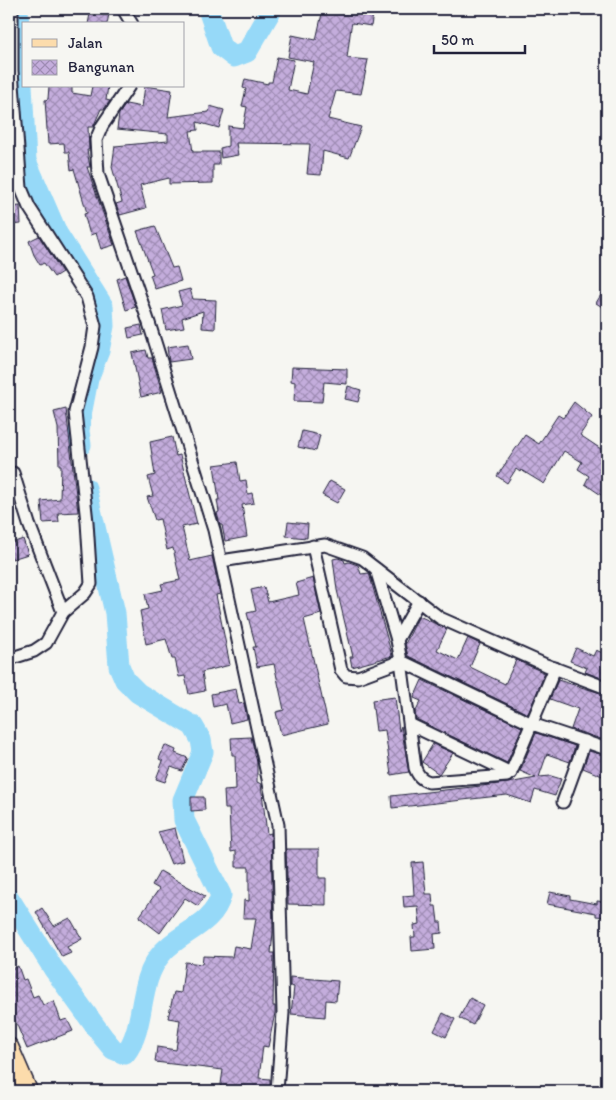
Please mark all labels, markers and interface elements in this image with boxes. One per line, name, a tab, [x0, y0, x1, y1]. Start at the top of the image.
legend	[22, 22, 185, 88]
scale bar	[434, 22, 525, 54]
text: 50 m	[441, 31, 474, 49]
text: Jalan	[68, 34, 102, 52]
text: Bangunan	[68, 58, 135, 76]

